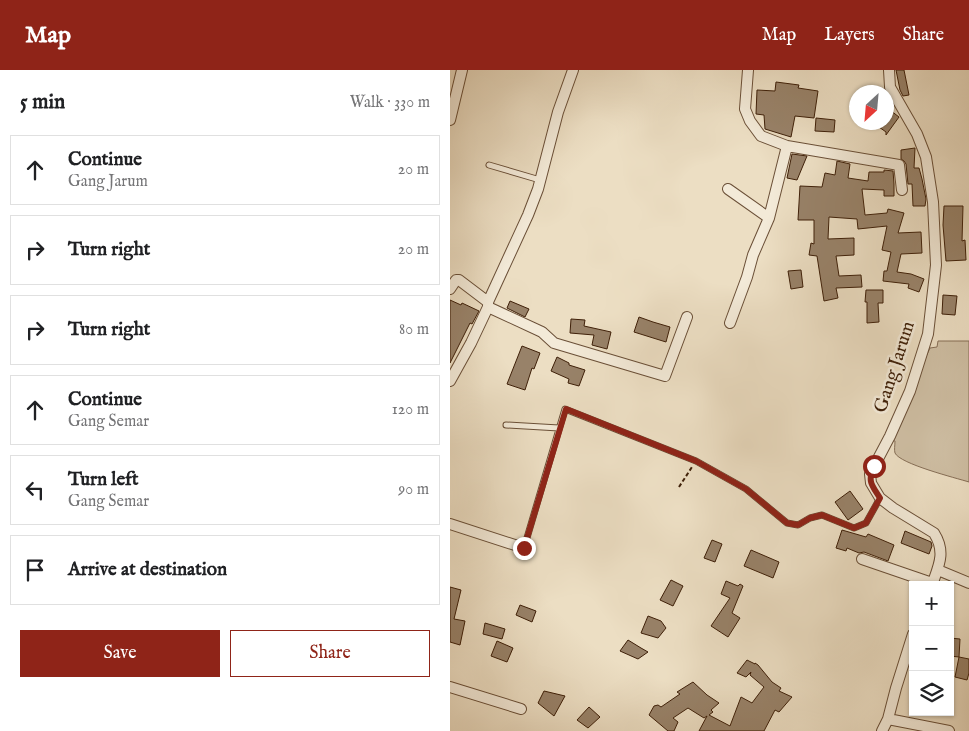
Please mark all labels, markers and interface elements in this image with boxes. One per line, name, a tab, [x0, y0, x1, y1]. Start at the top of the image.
text: Map	[25, 20, 71, 51]
text: Map	[762, 24, 796, 47]
text: Layers	[824, 24, 875, 47]
text: Share	[903, 24, 944, 47]
north arrow	[849, 85, 894, 130]
text: 5 min	[20, 89, 65, 116]
text: Walk · 330 m	[350, 93, 430, 113]
text: Continue	[68, 148, 142, 172]
icon: ahead	[21, 156, 49, 184]
text: 20 m	[398, 160, 429, 180]
text: Gang Jarum	[68, 172, 148, 192]
icon: right	[21, 236, 49, 264]
text: Turn right	[68, 238, 150, 262]
text: 20 m	[398, 240, 429, 260]
icon: right	[21, 316, 49, 344]
text: Turn right	[68, 318, 150, 342]
street label: Gang Jarum	[869, 318, 921, 416]
text: 80 m	[399, 320, 429, 340]
text: Continue	[68, 388, 142, 412]
icon: ahead	[21, 396, 49, 424]
text: 120 m	[392, 400, 429, 420]
text: Gang Semar	[68, 412, 149, 432]
route start	[863, 455, 886, 478]
text: Turn left	[68, 468, 139, 492]
icon: left	[21, 476, 49, 504]
text: 90 m	[398, 480, 429, 500]
text: Gang Semar	[68, 492, 149, 512]
route end	[513, 537, 536, 560]
icon: arrive	[21, 556, 49, 584]
text: Arrive at destination	[68, 558, 227, 582]
map controls	[909, 581, 954, 716]
button: +	[909, 581, 954, 626]
button: −	[909, 626, 954, 671]
button: Save	[20, 630, 220, 677]
button: Share	[230, 630, 430, 677]
button: layers	[909, 671, 954, 716]

